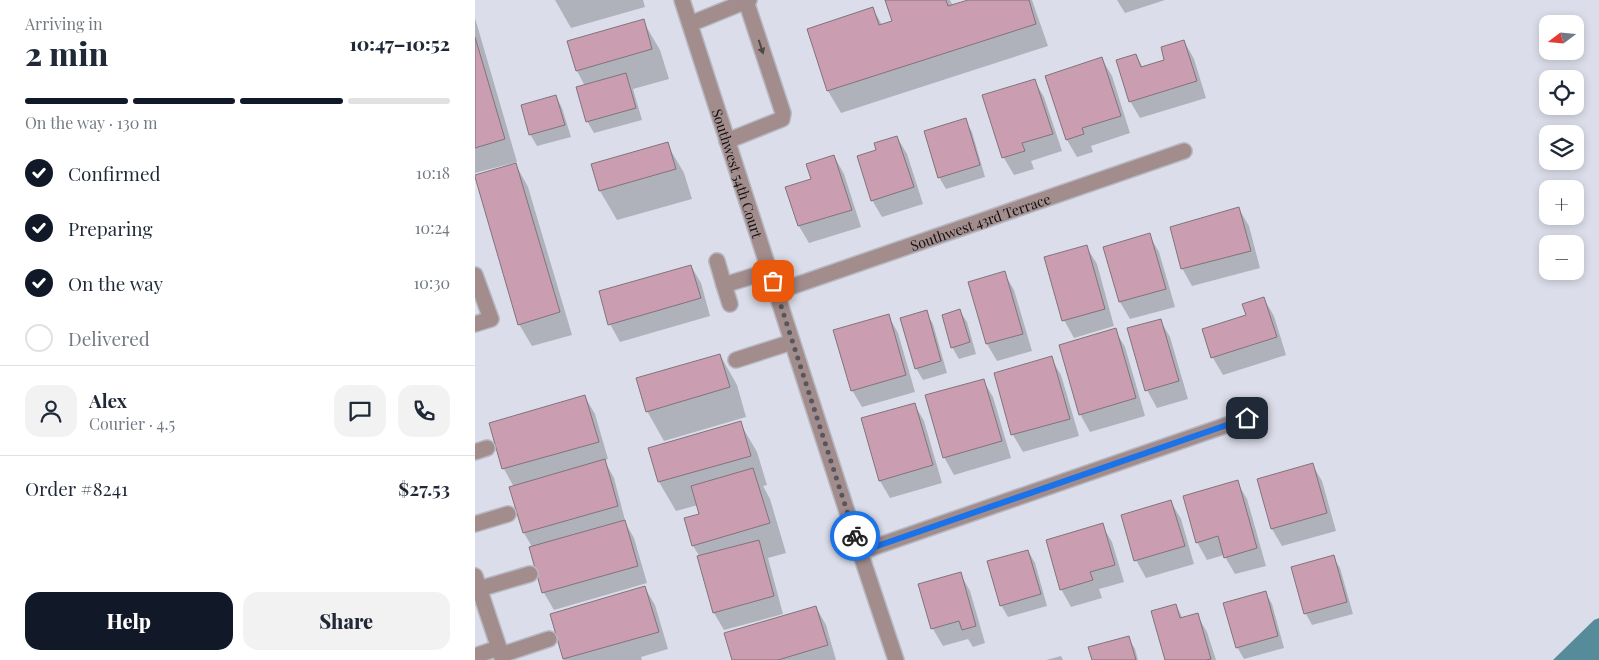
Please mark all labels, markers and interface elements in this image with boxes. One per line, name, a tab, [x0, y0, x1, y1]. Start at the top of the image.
text: Arriving in	[25, 13, 103, 34]
north arrow	[1539, 15, 1584, 60]
map controls	[1539, 15, 1584, 280]
text: 10:47–10:52	[349, 30, 450, 56]
text: 2 min	[25, 31, 108, 74]
one-way arrow	[758, 40, 766, 55]
button: locate	[1539, 70, 1584, 115]
street label: Southwest 54th Court	[708, 106, 768, 241]
text: On the way · 130 m	[25, 112, 158, 133]
button: layers	[1539, 125, 1584, 170]
icon: check	[25, 159, 53, 187]
text: Confirmed	[68, 160, 161, 186]
text: 10:18	[416, 162, 450, 183]
button: +	[1539, 180, 1584, 225]
street label: Southwest 43rd Terrace	[907, 188, 1053, 254]
icon: check	[25, 214, 53, 242]
text: Preparing	[68, 215, 153, 241]
text: 10:24	[415, 217, 450, 238]
button: −	[1539, 235, 1584, 280]
pin	[752, 260, 794, 302]
icon: bag	[759, 267, 787, 295]
icon: check	[25, 269, 53, 297]
text: On the way	[68, 270, 163, 296]
text: 10:30	[413, 272, 450, 293]
text: Delivered	[68, 325, 150, 351]
button: person	[25, 385, 77, 437]
button: chat	[334, 385, 386, 437]
button: phone	[398, 385, 450, 437]
text: Alex	[89, 387, 127, 413]
pin	[1226, 397, 1268, 439]
icon: home	[1233, 404, 1261, 432]
text: Courier · 4.5	[89, 413, 175, 434]
text: Order #8241	[25, 475, 128, 501]
text: $27.53	[398, 475, 450, 501]
courier	[830, 511, 880, 561]
icon: bike	[841, 522, 869, 550]
button: Help	[25, 592, 233, 650]
button: Share	[243, 592, 450, 650]

